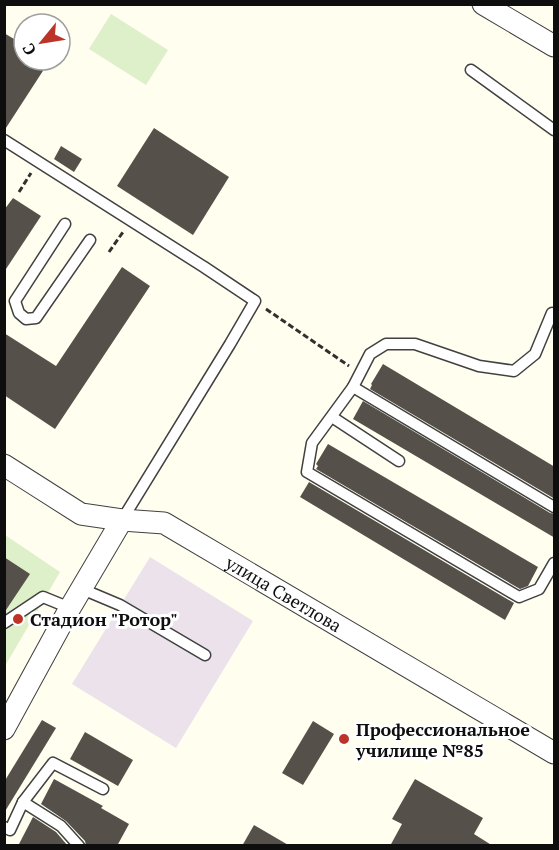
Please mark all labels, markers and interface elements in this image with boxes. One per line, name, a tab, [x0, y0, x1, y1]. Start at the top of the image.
north arrow	[12, 12, 72, 72]
text: С	[17, 39, 41, 60]
street label: улица Светлова	[221, 550, 346, 637]
place label: Стадион "Ротор"	[30, 607, 178, 631]
marker: Стадион "Ротор"	[11, 612, 25, 626]
place label: Профессиональное училище №85	[355, 717, 530, 762]
marker: Профессиональное училище №85	[337, 732, 351, 746]

